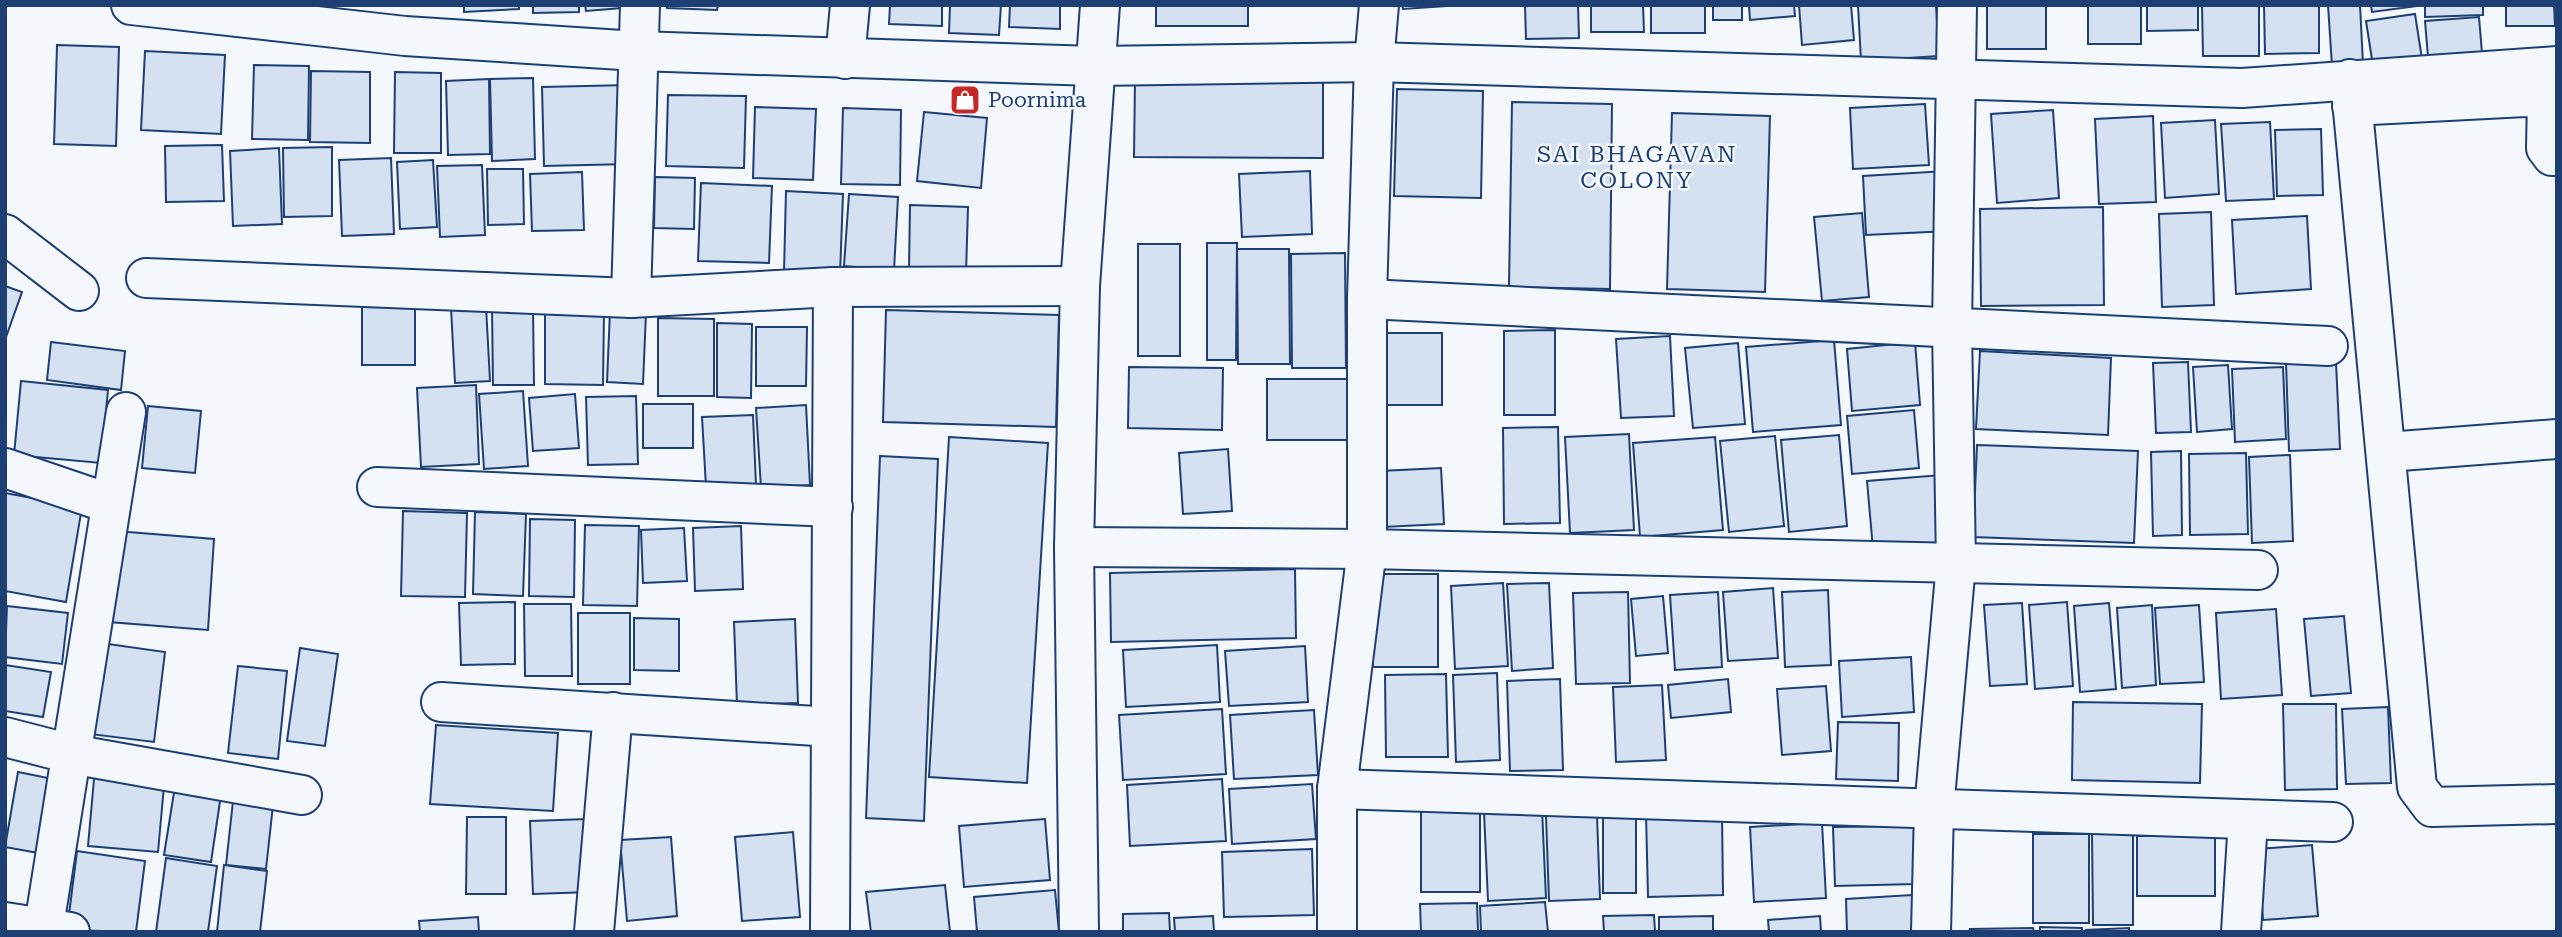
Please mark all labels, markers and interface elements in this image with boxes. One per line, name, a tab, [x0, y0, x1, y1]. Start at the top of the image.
shop icon: Poornima	[948, 83, 982, 117]
place label: Poornima	[988, 88, 1087, 112]
district label: SAI BHAGAVAN COLONY	[1537, 141, 1737, 194]

